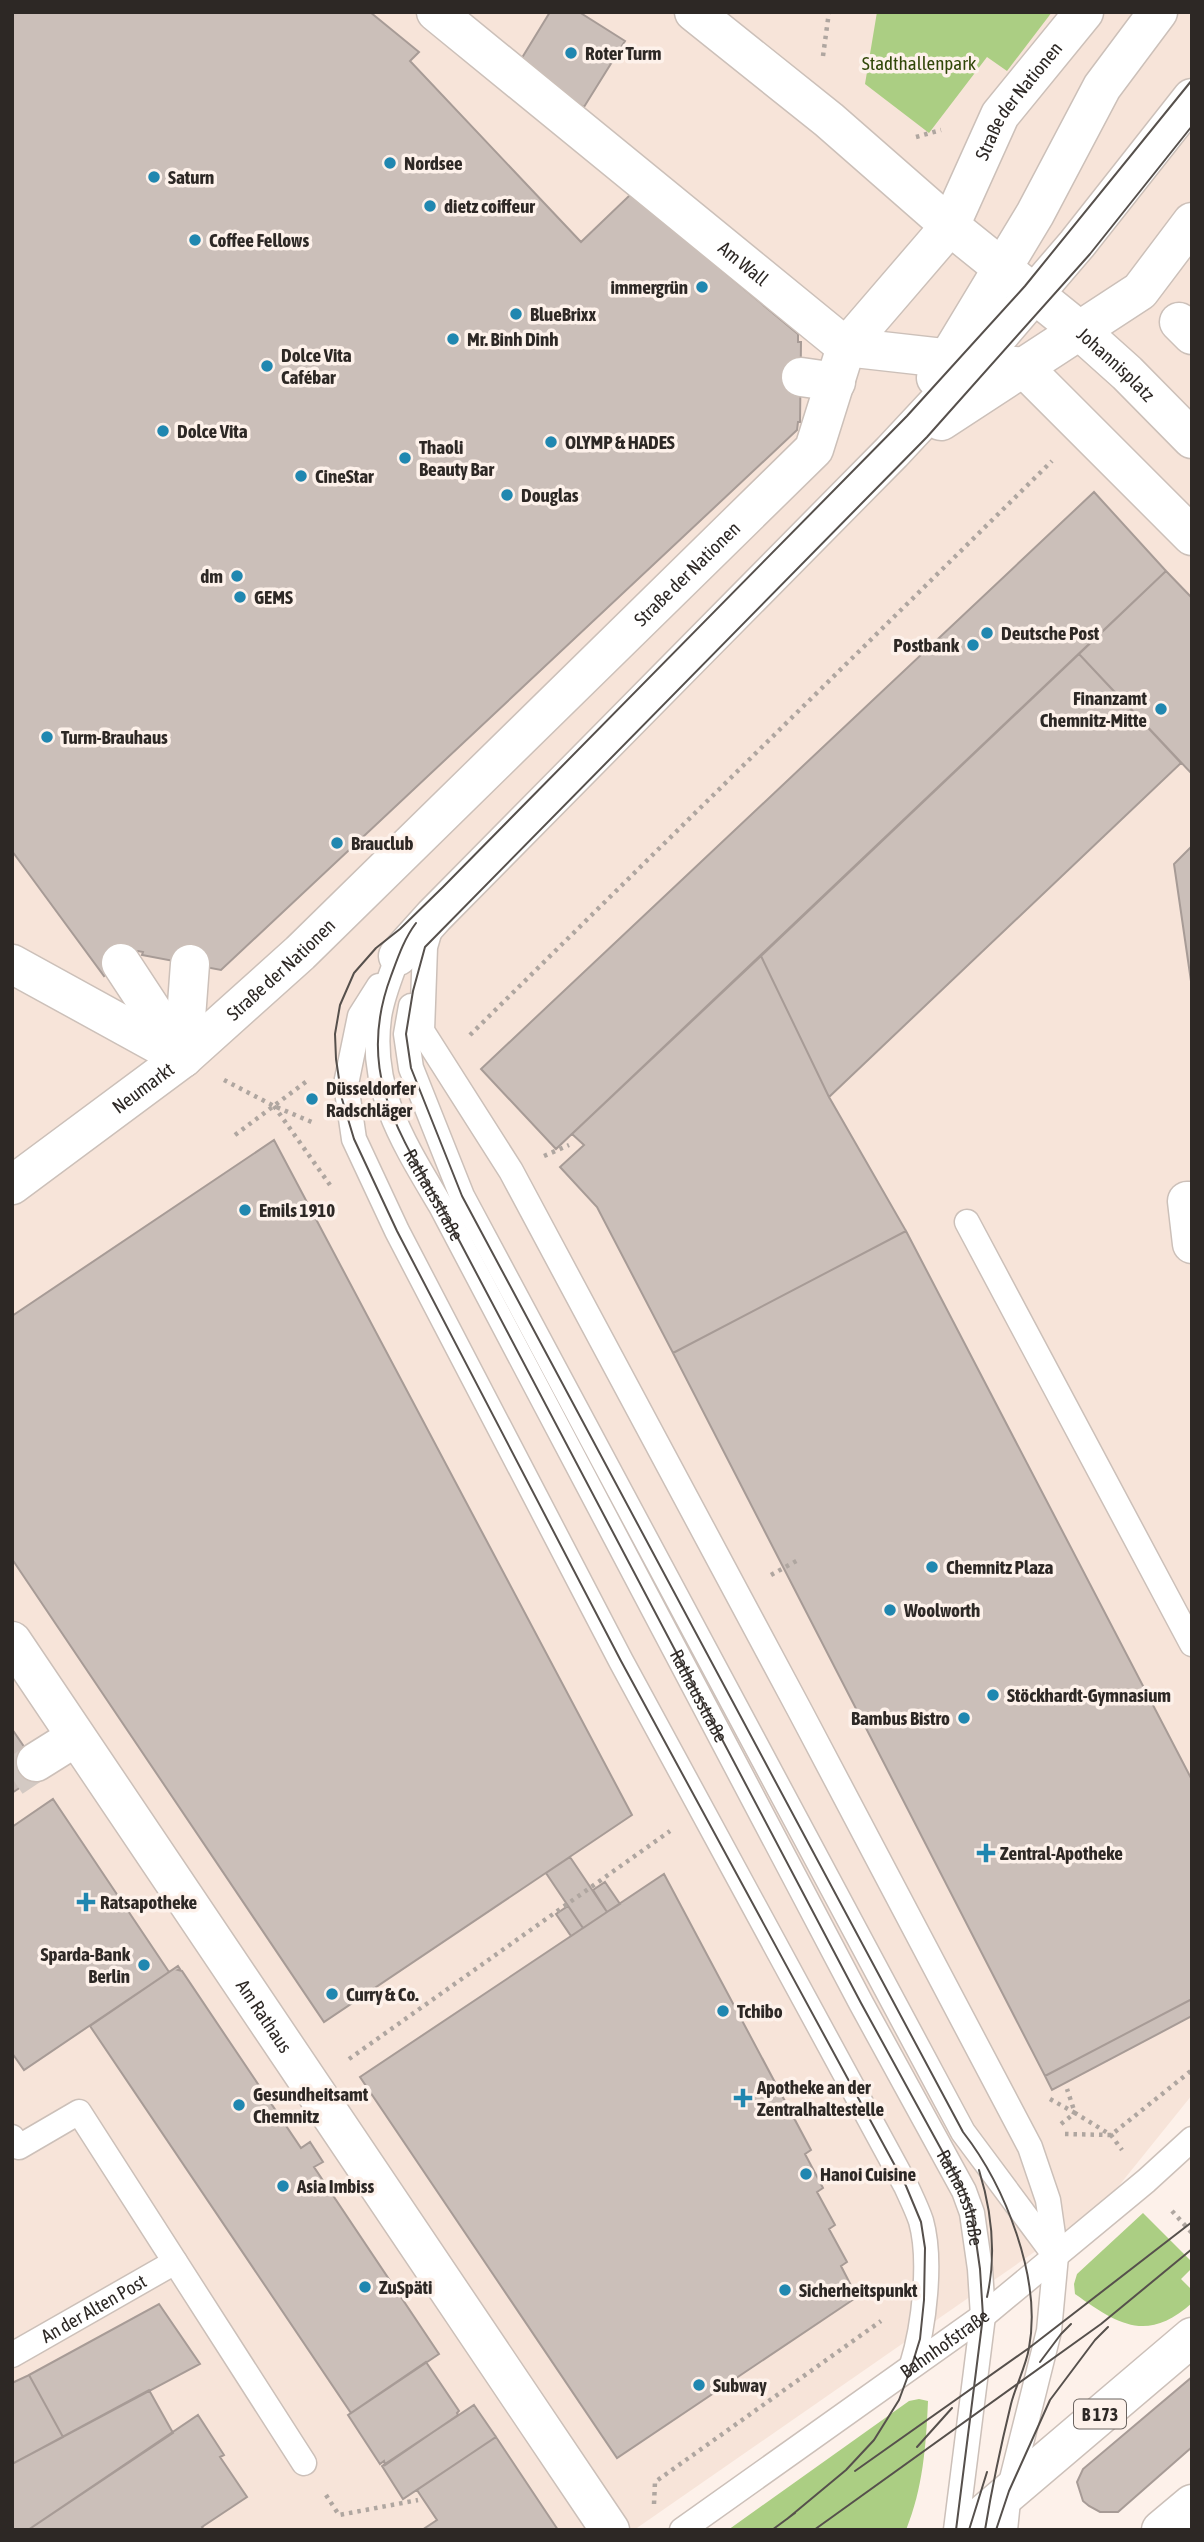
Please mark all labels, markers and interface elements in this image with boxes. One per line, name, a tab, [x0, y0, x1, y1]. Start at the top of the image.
street label: Straße der Nationen	[970, 37, 1066, 163]
place label: Roter Turm	[585, 42, 661, 64]
marker: Roter Turm	[563, 45, 579, 61]
park label: Stadthallenpark	[862, 52, 977, 74]
place label: Nordsee	[404, 152, 463, 174]
marker: Nordsee	[382, 155, 398, 171]
place label: Saturn	[168, 166, 214, 188]
marker: Saturn	[146, 169, 162, 185]
place label: dietz coiffeur	[444, 195, 535, 217]
marker: dietz coiffeur	[422, 198, 438, 214]
place label: Coffee Fellows	[209, 229, 309, 251]
marker: Coffee Fellows	[187, 232, 203, 248]
street label: Am Wall	[714, 236, 773, 290]
place label: immergrün	[610, 276, 688, 298]
marker: immergrün	[694, 279, 710, 295]
place label: BlueBrixx	[530, 303, 597, 325]
marker: BlueBrixx	[508, 306, 524, 322]
street label: Johannisplatz	[1073, 323, 1160, 406]
place label: Mr. Binh Dinh	[467, 328, 558, 350]
marker: Mr. Binh Dinh	[445, 331, 461, 347]
place label: Dolce Vita Cafébar	[281, 344, 352, 388]
marker: Dolce Vita Cafébar	[259, 358, 275, 374]
place label: Dolce Vita	[177, 420, 248, 442]
marker: Dolce Vita	[155, 423, 171, 439]
place label: OLYMP & HADES	[565, 431, 675, 453]
marker: OLYMP & HADES	[543, 434, 559, 450]
place label: Thaoli Beauty Bar	[419, 436, 494, 480]
marker: Thaoli Beauty Bar	[397, 450, 413, 466]
place label: CineStar	[315, 465, 374, 487]
marker: CineStar	[293, 468, 309, 484]
place label: Douglas	[521, 484, 579, 506]
marker: Douglas	[499, 487, 515, 503]
street label: Straße der Nationen	[629, 517, 744, 630]
place label: dm	[200, 565, 223, 587]
marker: dm	[229, 568, 245, 584]
place label: GEMS	[254, 586, 293, 608]
marker: GEMS	[232, 589, 248, 605]
place label: Deutsche Post	[1001, 622, 1100, 644]
marker: Deutsche Post	[979, 625, 995, 641]
place label: Postbank	[893, 634, 960, 656]
marker: Postbank	[965, 637, 981, 653]
place label: Finanzamt Chemnitz-Mitte	[1040, 687, 1148, 731]
marker: Finanzamt Chemnitz-Mitte	[1153, 701, 1169, 717]
place label: Turm-Brauhaus	[61, 726, 168, 748]
marker: Turm-Brauhaus	[39, 729, 55, 745]
place label: Brauclub	[351, 832, 414, 854]
marker: Brauclub	[329, 835, 345, 851]
street label: Straße der Nationen	[222, 914, 340, 1025]
street label: Neumarkt	[108, 1058, 178, 1118]
place label: Düsseldorfer Radschläger	[326, 1077, 416, 1121]
marker: Düsseldorfer Radschläger	[304, 1091, 320, 1107]
street label: Rathausstraße	[399, 1145, 468, 1244]
place label: Emils 1910	[259, 1199, 335, 1221]
marker: Emils 1910	[237, 1202, 253, 1218]
place label: Chemnitz Plaza	[946, 1556, 1054, 1578]
marker: Chemnitz Plaza	[924, 1559, 940, 1575]
place label: Woolworth	[903, 1599, 980, 1621]
marker: Woolworth	[882, 1602, 898, 1618]
street label: Rathausstraße	[666, 1646, 733, 1746]
place label: Stöckhardt-Gymnasium	[1007, 1684, 1171, 1706]
marker: Stöckhardt-Gymnasium	[985, 1687, 1001, 1703]
place label: Bambus Bistro	[851, 1707, 950, 1729]
marker: Bambus Bistro	[956, 1710, 972, 1726]
place label: Zentral-Apotheke	[1000, 1842, 1123, 1864]
marker: Zentral-Apotheke	[978, 1845, 994, 1861]
place label: Ratsapotheke	[100, 1891, 198, 1913]
marker: Ratsapotheke	[78, 1894, 94, 1910]
place label: Sparda-Bank Berlin	[41, 1943, 131, 1987]
marker: Sparda-Bank Berlin	[136, 1957, 152, 1973]
street label: Am Rathaus	[232, 1975, 297, 2057]
place label: Curry & Co.	[346, 1983, 419, 2005]
marker: Curry & Co.	[324, 1986, 340, 2002]
place label: Tchibo	[737, 2000, 783, 2022]
marker: Tchibo	[715, 2003, 731, 2019]
place label: Apotheke an der Zentralhaltestelle	[756, 2076, 884, 2120]
place label: Gesundheitsamt Chemnitz	[253, 2083, 369, 2127]
marker: Apotheke an der Zentralhaltestelle	[735, 2090, 751, 2106]
marker: Gesundheitsamt Chemnitz	[231, 2097, 247, 2113]
street label: Rathausstraße	[932, 2146, 988, 2247]
place label: Hanoi Cuisine	[820, 2163, 916, 2185]
marker: Hanoi Cuisine	[798, 2166, 814, 2182]
place label: Asia Imbiss	[296, 2175, 374, 2197]
marker: Asia Imbiss	[275, 2178, 291, 2194]
street label: An der Alten Post	[37, 2270, 150, 2347]
place label: ZuSpäti	[379, 2276, 432, 2298]
marker: ZuSpäti	[357, 2279, 373, 2295]
place label: Sicherheitspunkt	[799, 2279, 918, 2301]
marker: Sicherheitspunkt	[777, 2282, 793, 2298]
street label: Bahnhofstraße	[896, 2305, 993, 2382]
place label: Subway	[713, 2374, 767, 2396]
marker: Subway	[691, 2377, 707, 2393]
road number: B 173	[1074, 2400, 1126, 2428]

